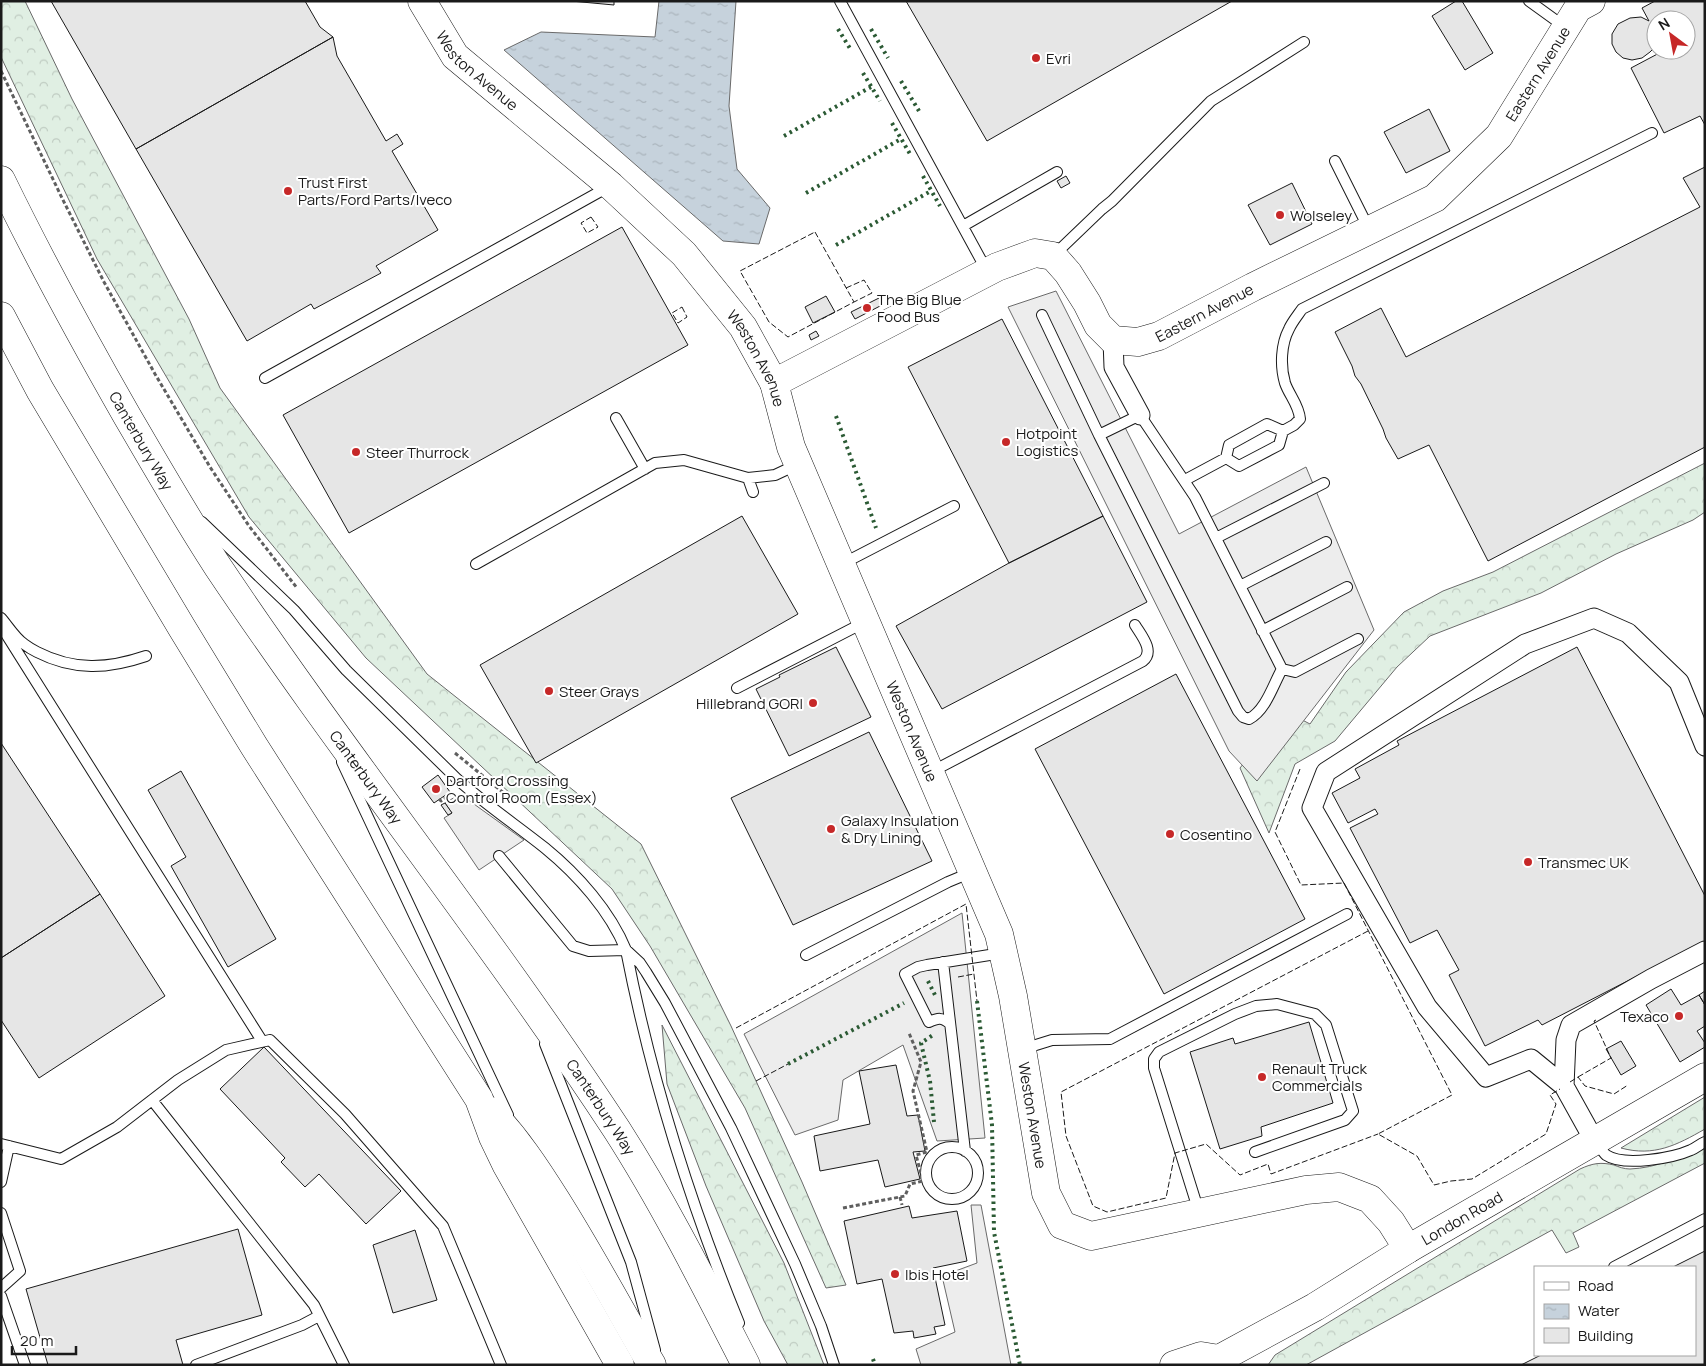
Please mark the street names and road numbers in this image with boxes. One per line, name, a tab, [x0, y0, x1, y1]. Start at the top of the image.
street label: Eastern Avenue	[1500, 22, 1575, 125]
street label: Weston Avenue	[432, 27, 523, 115]
street label: Eastern Avenue	[1151, 278, 1257, 347]
street label: Weston Avenue	[722, 305, 790, 409]
street label: Canterbury Way	[104, 387, 179, 494]
street label: Weston Avenue	[882, 677, 943, 785]
street label: Canterbury Way	[325, 726, 408, 828]
street label: Canterbury Way	[562, 1055, 641, 1159]
street label: Weston Avenue	[1014, 1060, 1052, 1170]
street label: London Road	[1417, 1186, 1506, 1250]

